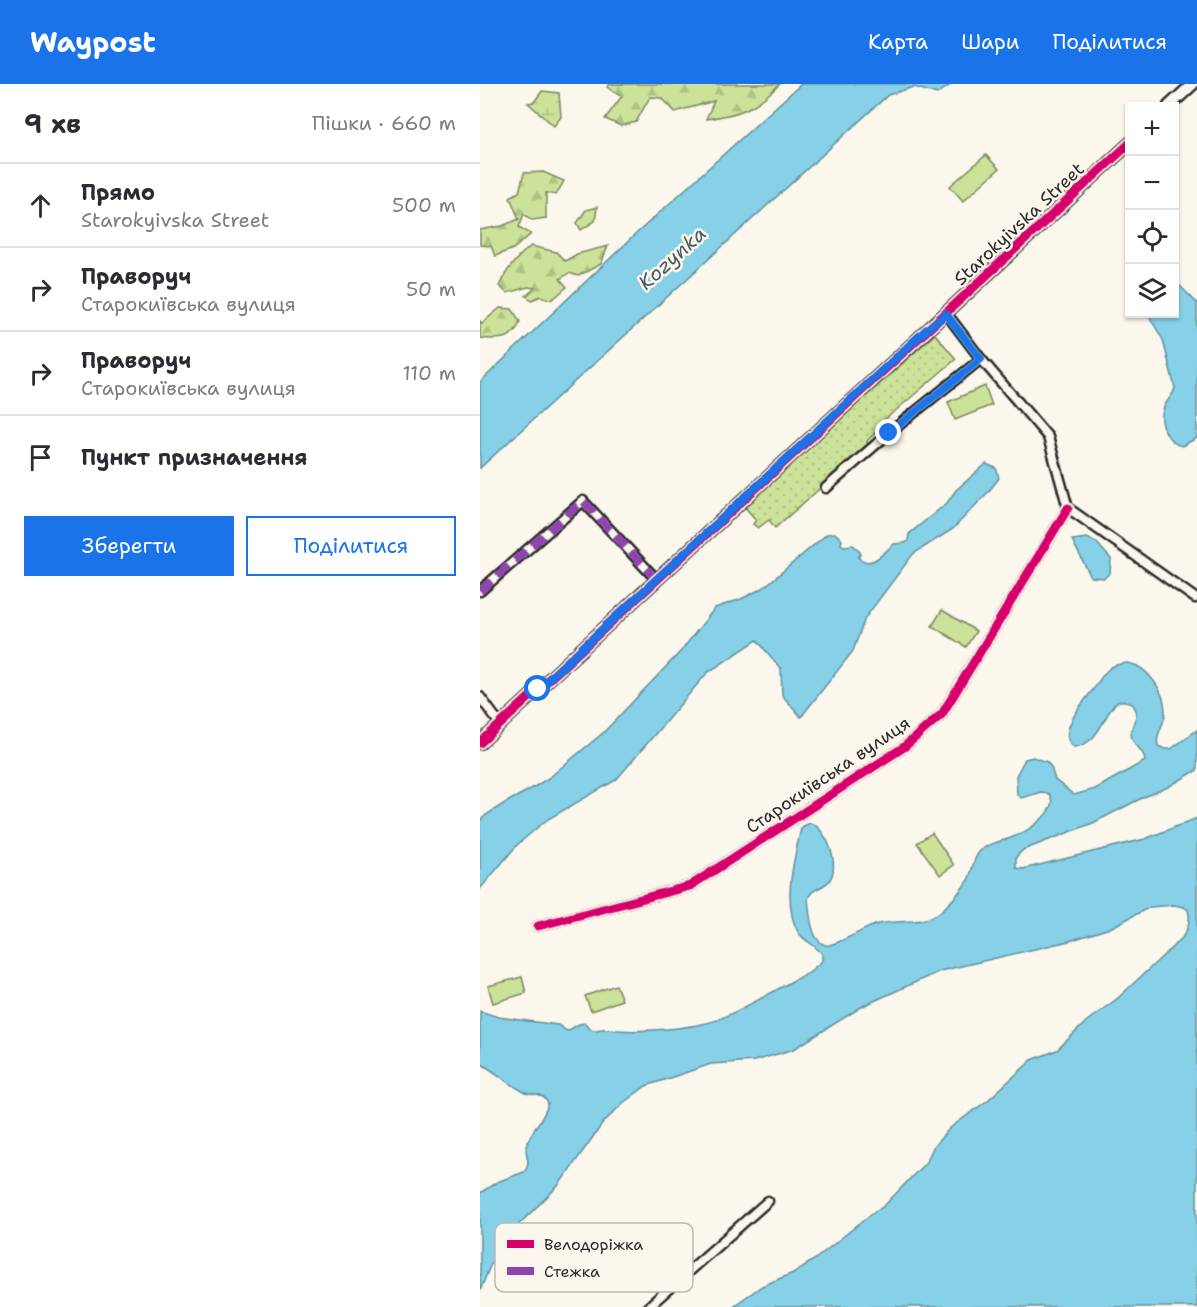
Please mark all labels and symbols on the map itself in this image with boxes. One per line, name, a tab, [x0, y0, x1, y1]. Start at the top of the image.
street label: Starokyivska Street	[949, 157, 1089, 291]
water label: Kozynka	[633, 221, 711, 295]
route end	[875, 419, 901, 445]
route start	[524, 675, 550, 701]
street label: Старокиївська вулиця	[741, 711, 915, 839]
legend	[495, 1223, 693, 1292]
text: Велодоріжка	[544, 1234, 643, 1255]
text: Стежка	[544, 1261, 600, 1282]

